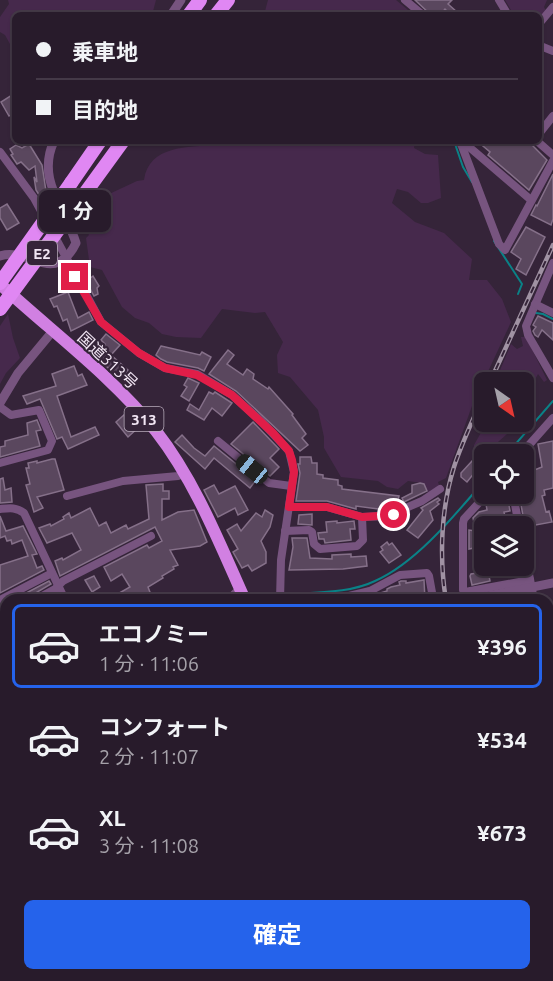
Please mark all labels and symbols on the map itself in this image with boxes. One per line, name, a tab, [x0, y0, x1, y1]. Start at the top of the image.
callout: 1 分	[39, 190, 111, 232]
road number: E2	[27, 241, 57, 265]
route end	[61, 263, 88, 290]
street label: 国道313号	[74, 328, 142, 392]
north arrow	[474, 372, 534, 432]
road number: 313	[124, 407, 164, 431]
car	[232, 451, 272, 487]
route start	[380, 501, 407, 528]

